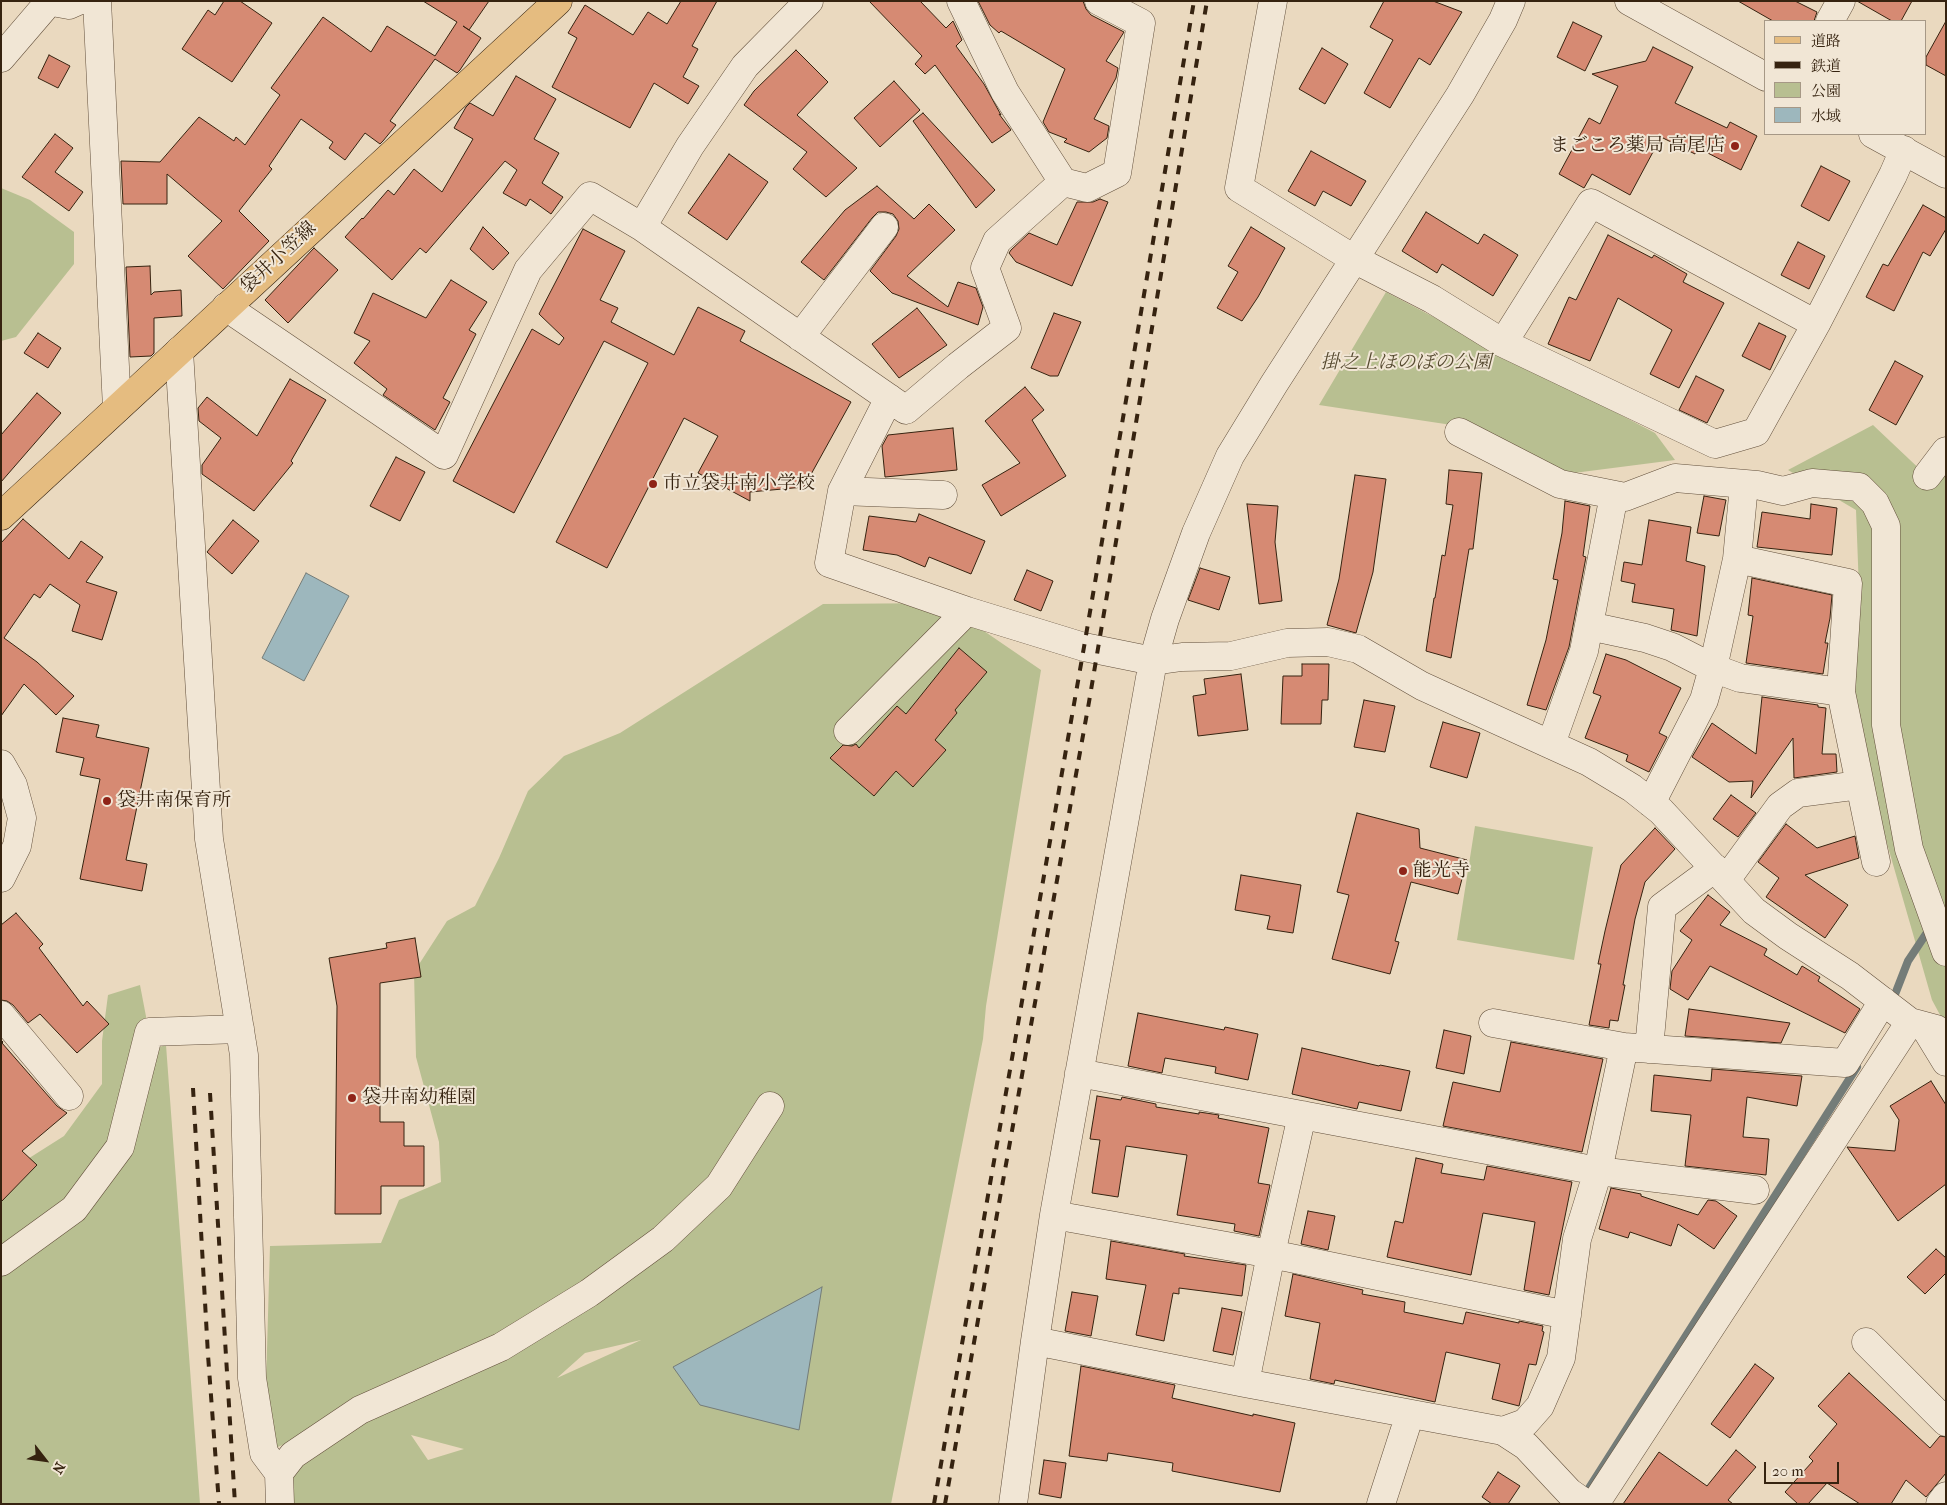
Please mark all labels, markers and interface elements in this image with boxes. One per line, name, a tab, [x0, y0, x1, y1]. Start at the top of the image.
legend	[1764, 20, 1927, 135]
text: 道路	[1811, 32, 1841, 50]
text: 鉄道	[1811, 57, 1841, 75]
text: 公園	[1811, 82, 1841, 100]
text: 水域	[1811, 107, 1841, 125]
place label: まごころ薬局 高尾店	[1550, 135, 1725, 157]
marker: まごころ薬局 高尾店	[1729, 140, 1741, 152]
street label: 袋井小笠線	[236, 217, 322, 299]
park label: 掛之上ほのぼの公園	[1321, 352, 1491, 374]
place label: 市立袋井南小学校	[663, 473, 815, 495]
marker: 市立袋井南小学校	[647, 478, 659, 490]
place label: 袋井南保育所	[117, 790, 231, 812]
marker: 袋井南保育所	[101, 795, 113, 807]
place label: 能光寺	[1413, 860, 1470, 882]
marker: 能光寺	[1397, 865, 1409, 877]
place label: 袋井南幼稚園	[362, 1087, 476, 1109]
marker: 袋井南幼稚園	[346, 1092, 358, 1104]
north arrow	[20, 1435, 70, 1485]
scale bar	[1767, 1452, 1842, 1484]
text: N	[48, 1459, 68, 1477]
text: 20 m	[1772, 1462, 1804, 1480]

